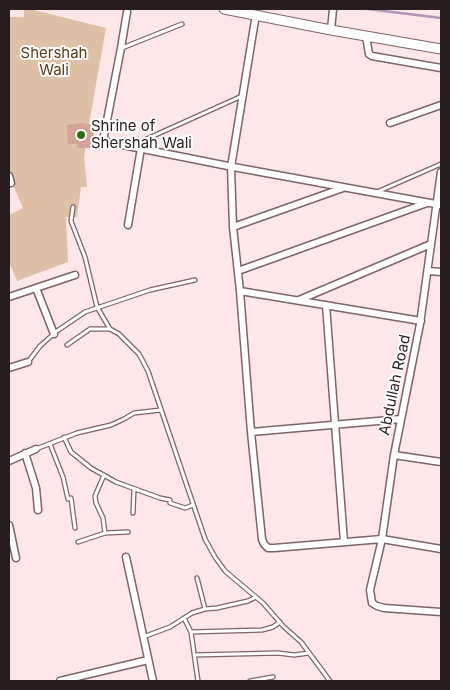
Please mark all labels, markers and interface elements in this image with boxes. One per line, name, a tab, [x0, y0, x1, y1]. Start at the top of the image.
park label: Shershah Wali	[21, 44, 87, 79]
place label: Shrine of Shershah Wali	[91, 117, 192, 152]
marker: Shrine of Shershah Wali	[75, 129, 87, 141]
street label: Abdullah Road	[376, 333, 414, 437]

